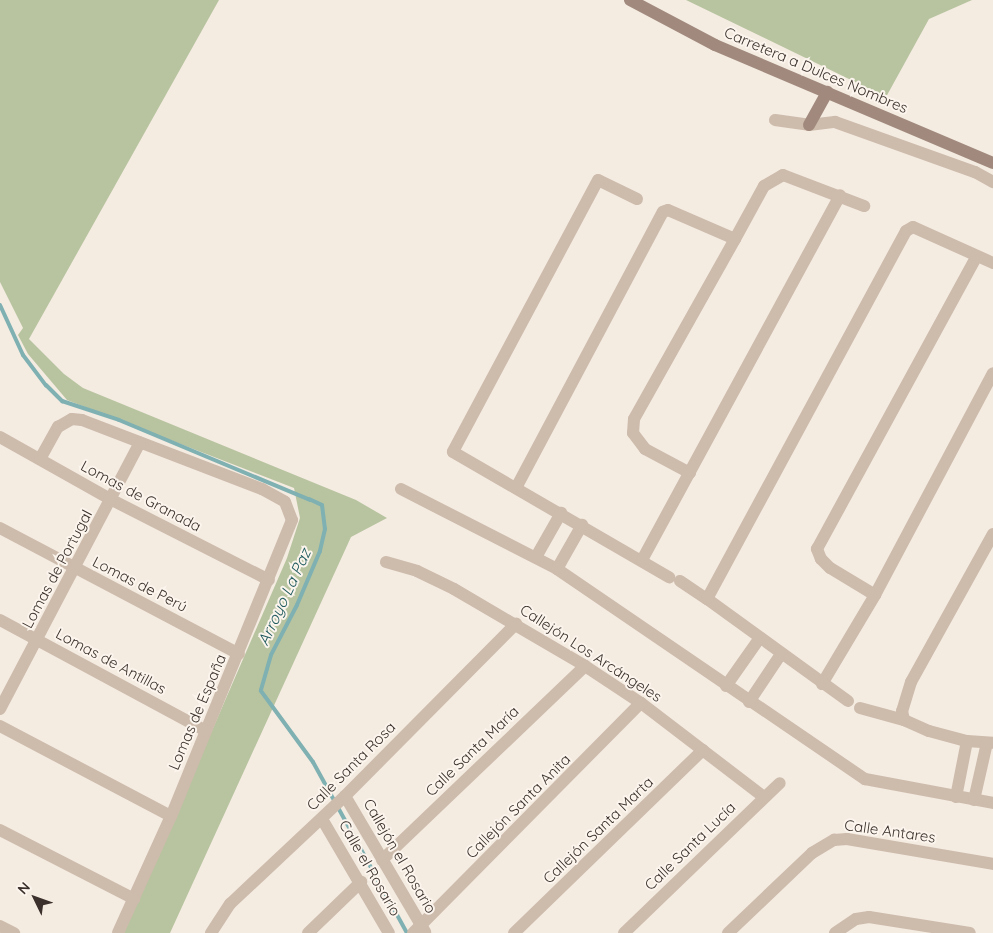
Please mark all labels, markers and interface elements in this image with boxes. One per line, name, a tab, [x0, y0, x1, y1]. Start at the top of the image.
street label: Carretera a Dulces Nombres	[721, 23, 911, 117]
street label: Lomas de Granada	[78, 457, 204, 535]
street label: Lomas de Portugal	[18, 507, 96, 631]
water label: Arroyo La Paz	[253, 546, 315, 648]
street label: Lomas de Perú	[90, 552, 190, 616]
street label: Callejón Los Arcángeles	[517, 600, 665, 706]
street label: Lomas de Antillas	[53, 624, 169, 698]
street label: Lomas de España	[164, 651, 230, 773]
street label: Calle Santa María	[422, 702, 522, 800]
street label: Calle Santa Rosa	[303, 718, 399, 814]
street label: Callejón Santa Anita	[462, 750, 574, 862]
street label: Callejón Santa Marta	[539, 773, 657, 887]
street label: Callejón el Rosario	[360, 795, 440, 917]
street label: Calle Santa Lucía	[641, 798, 739, 894]
street label: Calle Antares	[843, 816, 937, 846]
street label: Calle el Rosario	[335, 817, 405, 919]
north arrow	[10, 873, 60, 923]
text: N	[14, 878, 34, 898]

